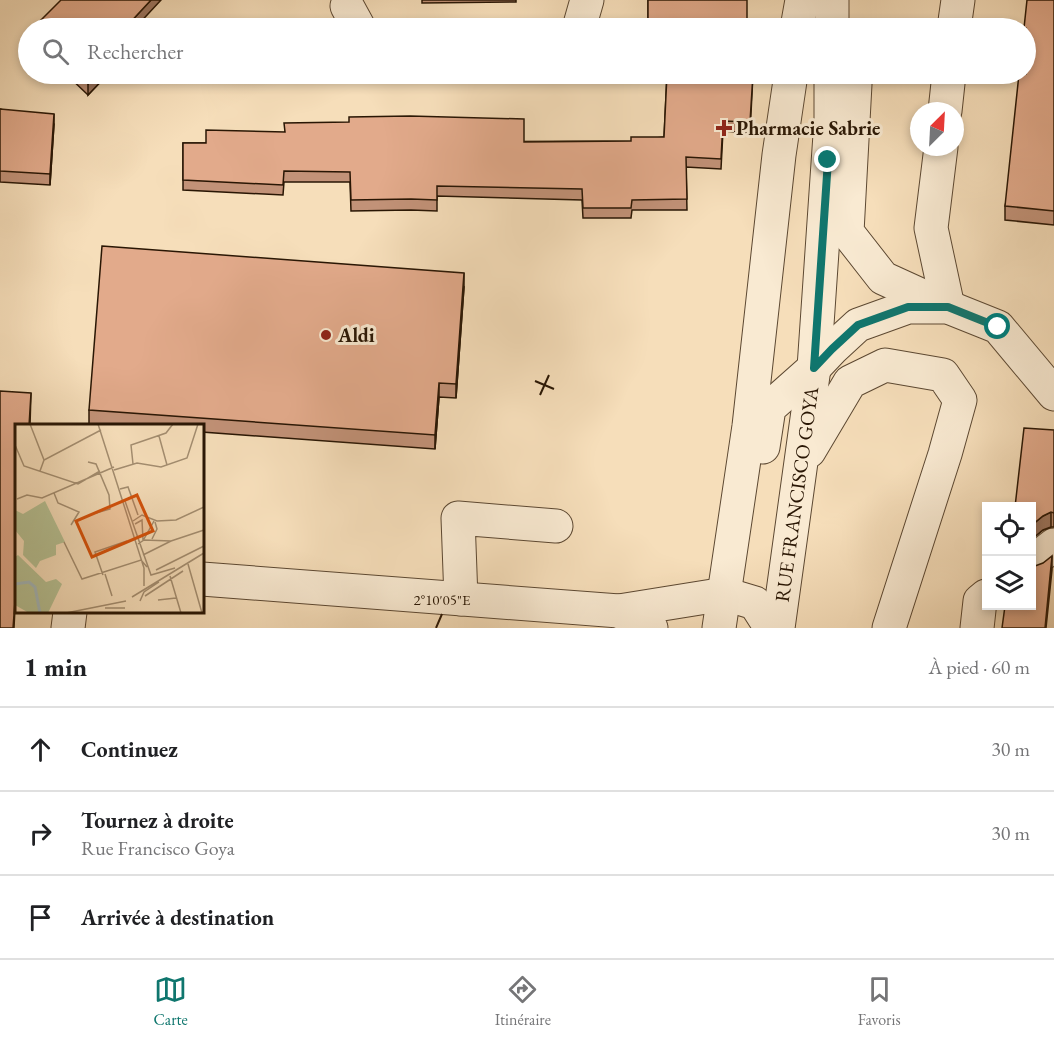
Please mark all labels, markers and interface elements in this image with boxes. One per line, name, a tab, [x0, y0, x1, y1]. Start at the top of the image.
search box	[18, 18, 1036, 84]
icon: search	[39, 35, 72, 68]
text: Rechercher	[87, 37, 183, 66]
north arrow	[910, 102, 964, 156]
place label: Pharmacie Sabrie	[736, 115, 880, 141]
marker: Pharmacie Sabrie	[717, 121, 731, 135]
route end	[814, 146, 840, 172]
route start	[984, 313, 1010, 339]
place label: Aldi	[337, 322, 375, 348]
marker: Aldi	[319, 328, 333, 342]
street label: RUE FRANCISCO GOYA	[769, 385, 824, 604]
inset map	[15, 424, 204, 613]
map controls	[982, 502, 1036, 610]
button: locate	[982, 502, 1036, 556]
button: layers	[982, 556, 1036, 610]
text: 2°10'05"E	[414, 590, 471, 609]
text: 1 min	[24, 650, 87, 684]
text: À pied · 60 m	[928, 654, 1030, 680]
icon: ahead	[24, 733, 57, 766]
text: Continuez	[81, 735, 178, 764]
text: 30 m	[991, 736, 1030, 762]
text: Tournez à droite	[81, 806, 234, 835]
icon: right	[24, 817, 57, 850]
text: 30 m	[991, 820, 1030, 846]
text: Rue Francisco Goya	[81, 835, 235, 861]
icon: arrive	[24, 901, 57, 934]
text: Arrivée à destination	[81, 903, 274, 932]
tab: Carte	[153, 973, 188, 1030]
tab: Itinéraire	[495, 973, 551, 1030]
tab: Favoris	[858, 973, 901, 1030]

